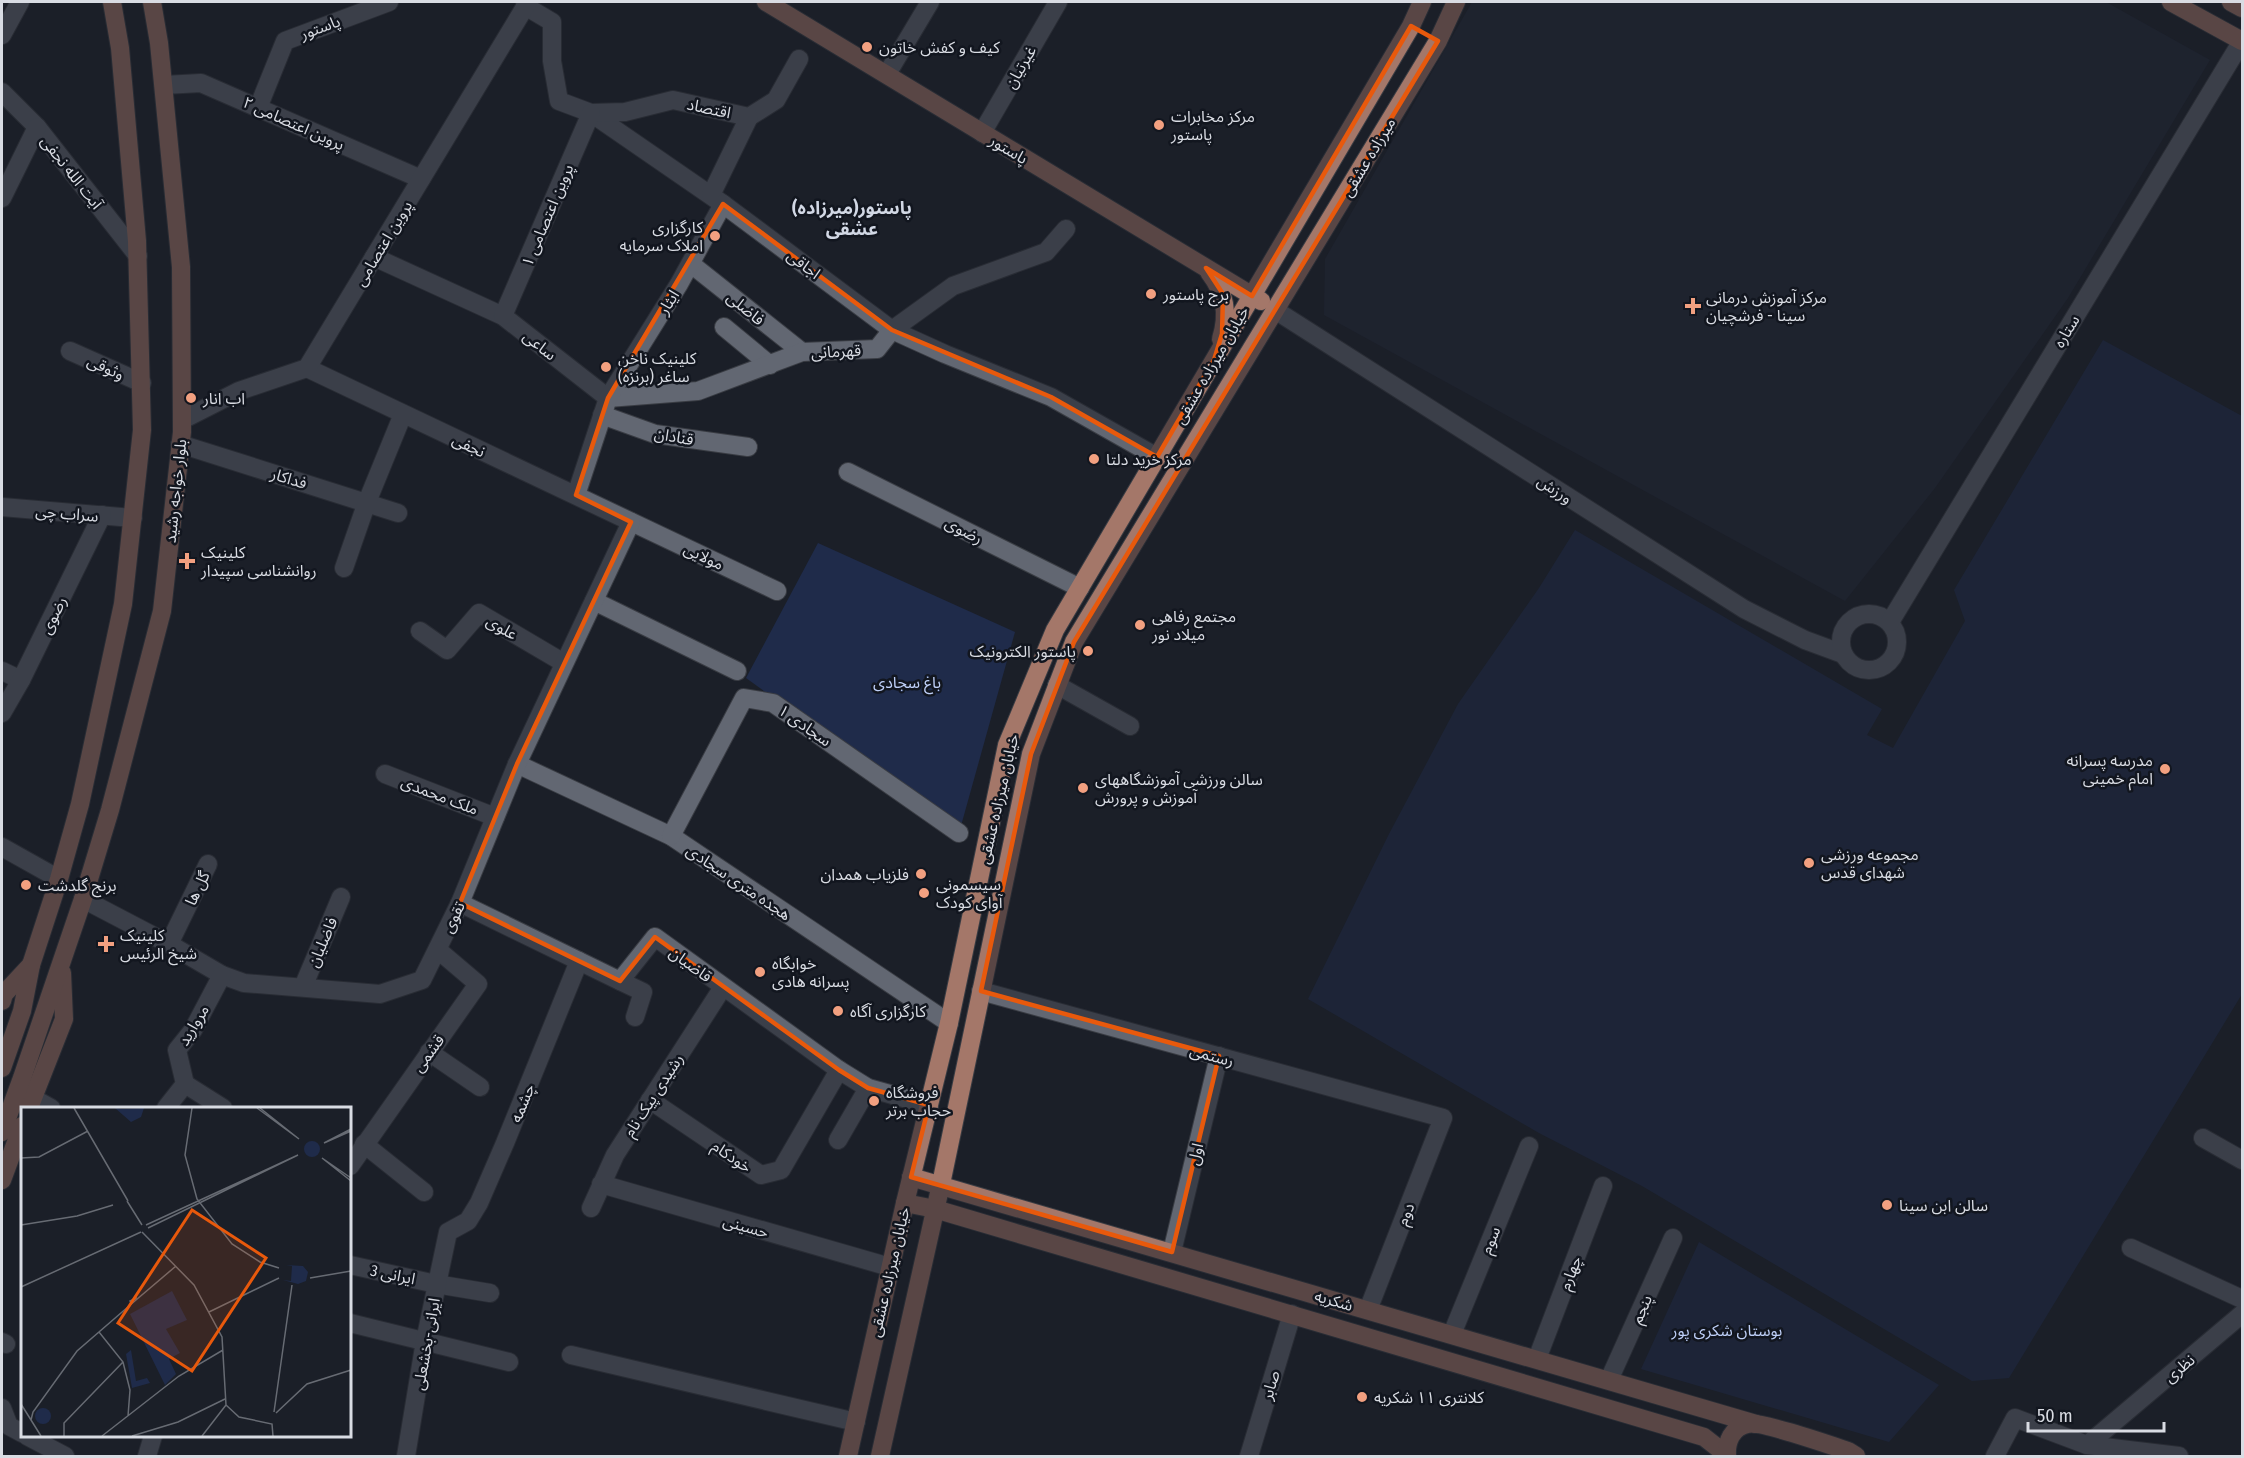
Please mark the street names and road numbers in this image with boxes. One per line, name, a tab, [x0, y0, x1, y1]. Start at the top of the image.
street label: پاستور	[297, 11, 343, 45]
street label: غیرتیان	[1001, 42, 1040, 92]
street label: پروین اعتصامی ۲	[240, 93, 348, 155]
street label: اقتصاد	[685, 95, 733, 122]
street label: میرزاده عشقی	[1337, 114, 1400, 200]
street label: پاستور	[985, 130, 1031, 169]
street label: آیت الله نجفی	[37, 132, 107, 214]
street label: پروین اعتصامی ۱	[517, 161, 579, 270]
street label: پروین اعتصامی	[350, 197, 417, 290]
street label: اجاقی	[783, 246, 824, 283]
street label: ایثار	[653, 287, 683, 319]
street label: فاضلی	[723, 288, 768, 329]
street label: خیابان میرزاده عشقی	[1170, 303, 1253, 428]
street label: ستاره	[2049, 311, 2084, 351]
street label: ساعی	[519, 327, 560, 364]
street label: قهرمانی	[811, 341, 862, 362]
street label: وثوقی	[84, 351, 127, 384]
street label: قنادان	[653, 424, 695, 449]
street label: نجفی	[449, 430, 488, 461]
street label: بلوار خواجه رشید	[161, 438, 190, 544]
street label: فداکار	[268, 464, 309, 493]
street label: ورزش	[1534, 471, 1576, 508]
street label: سراب چی	[35, 501, 99, 527]
street label: رضوی	[942, 513, 986, 548]
street label: مولایی	[681, 539, 727, 574]
street label: رضوی	[36, 593, 71, 637]
street label: علوی	[483, 611, 521, 644]
street label: سجادی ۱	[775, 700, 835, 750]
street label: خیابان میرزاده عشقی	[974, 732, 1023, 866]
street label: ملک محمدی	[399, 772, 481, 819]
street label: هجده متری سجادی	[683, 840, 795, 924]
street label: گل ها	[181, 868, 214, 909]
street label: تقوی	[438, 898, 469, 936]
street label: فاضلیان	[303, 914, 341, 970]
street label: قاضیان	[666, 943, 716, 986]
street label: مروارید	[174, 1001, 213, 1049]
street label: قشمی	[408, 1031, 448, 1076]
street label: رستمی	[1188, 1040, 1236, 1070]
street label: رشیدی پیک نام	[620, 1050, 690, 1142]
street label: چشمه	[506, 1081, 540, 1126]
street label: خودکام	[707, 1136, 755, 1179]
street label: اول	[1184, 1141, 1208, 1167]
street label: دوم	[1393, 1200, 1421, 1229]
street label: خیابان میرزاده عشقی	[865, 1205, 914, 1339]
street label: حسینی	[721, 1211, 771, 1242]
street label: سوم	[1476, 1224, 1507, 1258]
street label: چهارم	[1555, 1253, 1588, 1294]
street label: ایرانی 3	[369, 1260, 417, 1289]
street label: شکریه	[1312, 1286, 1355, 1315]
street label: پنجم	[1627, 1292, 1659, 1328]
street label: ایرانی-بخشعلی	[409, 1296, 444, 1392]
street label: نظری	[2160, 1350, 2199, 1387]
street label: صابر	[1257, 1368, 1284, 1403]

